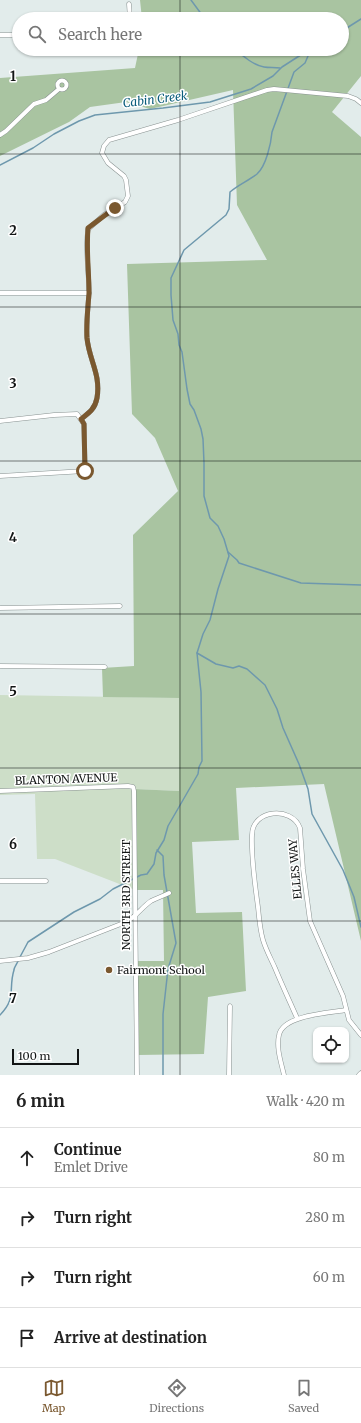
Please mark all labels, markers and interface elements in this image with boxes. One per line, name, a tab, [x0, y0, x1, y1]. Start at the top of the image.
search box	[12, 12, 349, 56]
icon: search	[26, 23, 48, 45]
text: Search here	[58, 25, 142, 44]
text: 1	[10, 68, 16, 85]
water label: Cabin Creek	[122, 88, 189, 110]
route end	[106, 199, 124, 217]
text: 2	[9, 222, 17, 239]
text: 3	[9, 375, 17, 392]
route start	[76, 462, 94, 480]
text: 4	[9, 529, 18, 546]
text: 5	[9, 683, 17, 700]
street label: BLANTON AVENUE	[15, 770, 118, 788]
text: 6	[9, 836, 17, 853]
street label: ELLES WAY	[285, 837, 305, 900]
street label: NORTH 3RD STREET	[119, 839, 133, 950]
place label: Fairmont School	[117, 963, 205, 977]
marker: Fairmont School	[104, 965, 114, 975]
text: 7	[9, 990, 17, 1007]
map controls	[313, 1027, 349, 1063]
button: locate	[313, 1027, 349, 1063]
scale bar	[12, 1047, 79, 1066]
text: 100 m	[18, 1049, 50, 1063]
text: 6 min	[16, 1090, 65, 1112]
text: Walk · 420 m	[266, 1093, 345, 1110]
text: Continue	[54, 1140, 122, 1159]
icon: ahead	[16, 1147, 38, 1169]
text: 80 m	[313, 1149, 345, 1166]
text: Emlet Drive	[54, 1159, 128, 1176]
icon: right	[16, 1207, 38, 1229]
text: Turn right	[54, 1208, 132, 1227]
text: 280 m	[305, 1209, 345, 1226]
icon: right	[16, 1267, 38, 1289]
text: Turn right	[54, 1268, 132, 1287]
text: 60 m	[313, 1269, 345, 1286]
icon: arrive	[16, 1327, 38, 1349]
text: Arrive at destination	[54, 1328, 207, 1347]
tab: Map	[42, 1377, 65, 1415]
tab: Directions	[149, 1377, 204, 1415]
tab: Saved	[288, 1377, 319, 1415]

